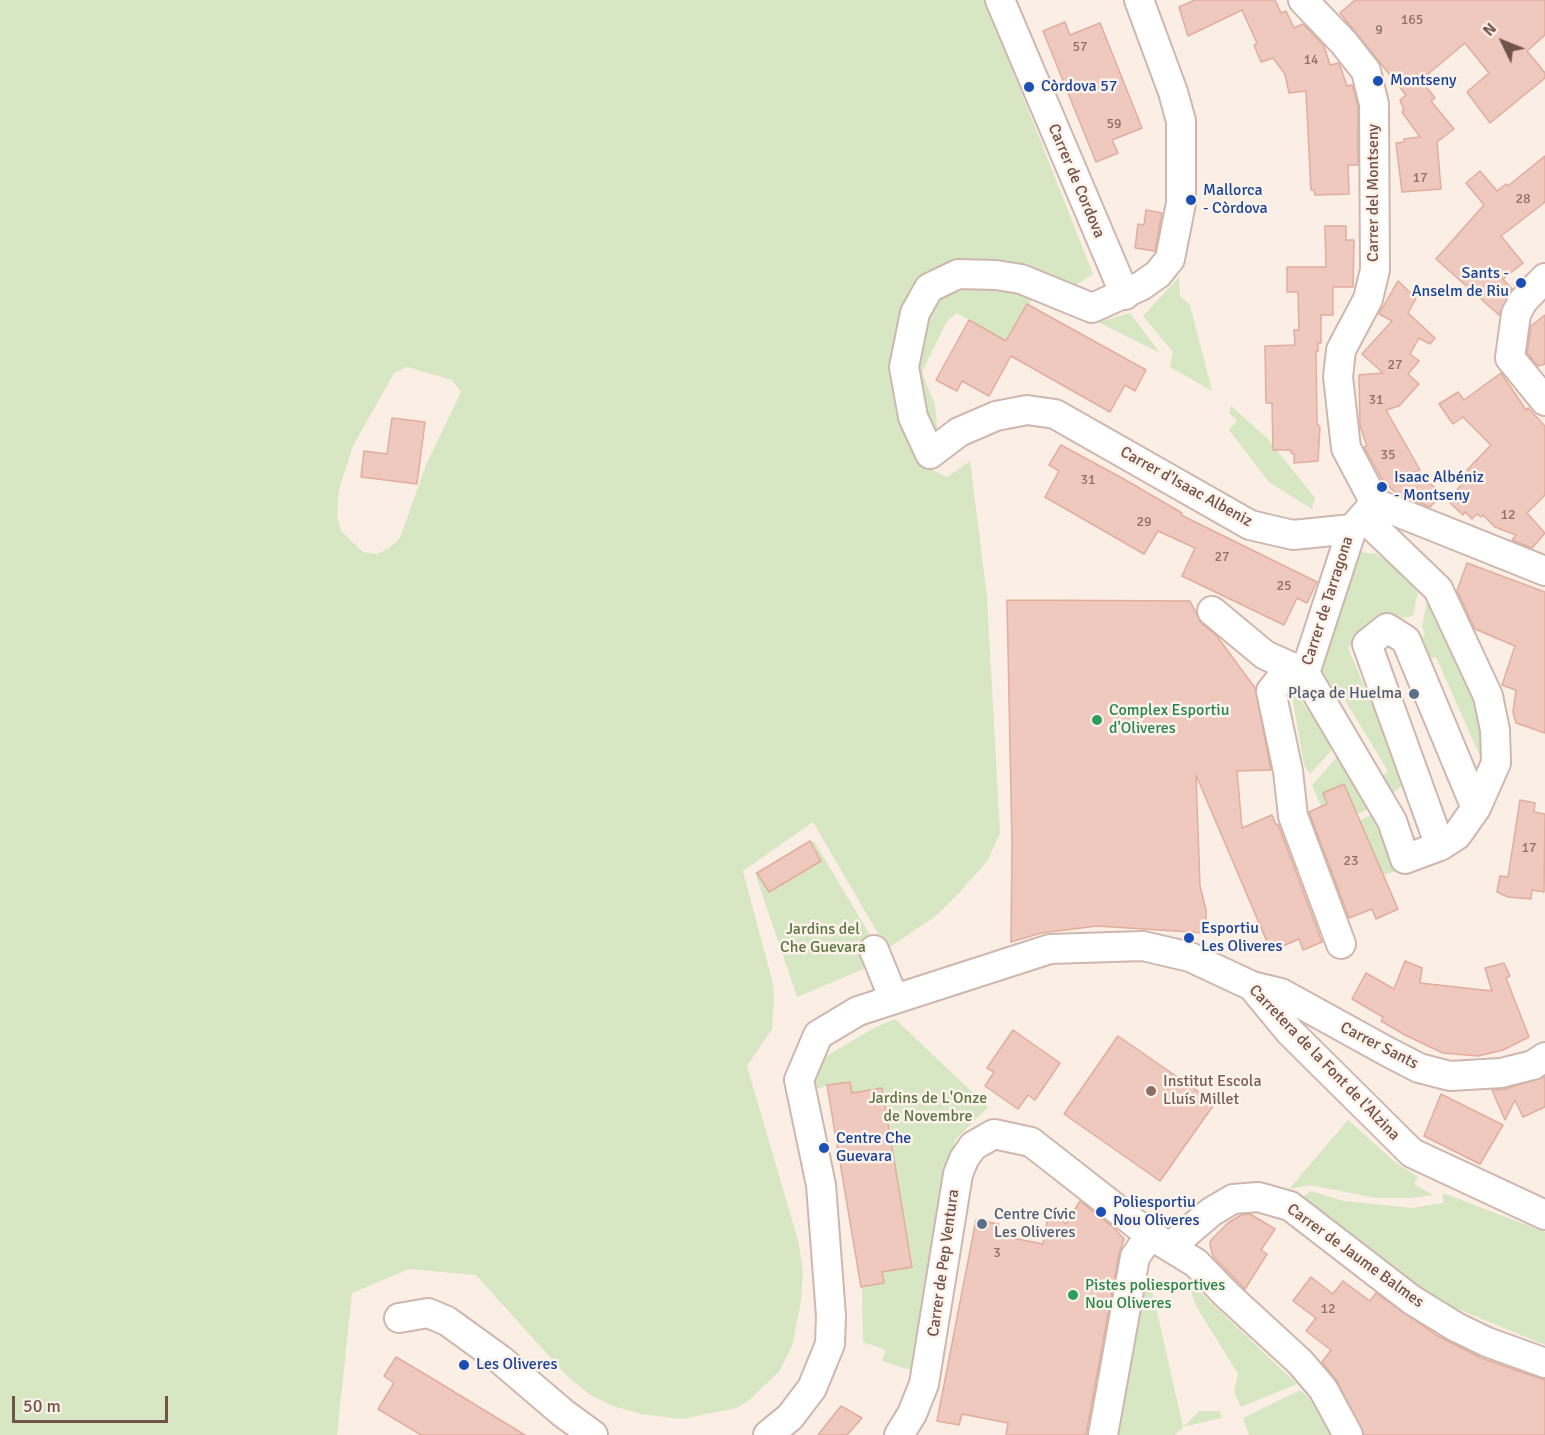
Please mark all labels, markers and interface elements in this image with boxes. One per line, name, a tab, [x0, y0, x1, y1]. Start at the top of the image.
house number: 165	[1401, 12, 1423, 28]
north arrow	[1473, 12, 1533, 72]
text: N	[1479, 19, 1501, 41]
house number: 9	[1375, 22, 1383, 38]
house number: 57	[1072, 39, 1088, 55]
house number: 14	[1303, 52, 1319, 68]
place label: Montseny	[1390, 71, 1457, 91]
marker: Montseny	[1371, 74, 1385, 88]
place label: Còrdova 57	[1041, 77, 1117, 97]
marker: Còrdova 57	[1022, 80, 1036, 94]
house number: 59	[1106, 116, 1122, 132]
street label: Carrer de Cordova	[1043, 121, 1109, 241]
street label: Carrer del Montseny	[1364, 124, 1384, 262]
house number: 17	[1412, 170, 1428, 186]
place label: Mallorca - Còrdova	[1203, 181, 1268, 219]
house number: 28	[1515, 191, 1531, 207]
marker: Mallorca - Còrdova	[1184, 193, 1198, 207]
place label: Sants - Anselm de Riu	[1412, 264, 1509, 302]
marker: Sants - Anselm de Riu	[1514, 276, 1528, 290]
house number: 27	[1387, 357, 1403, 373]
house number: 31	[1368, 392, 1384, 408]
street label: Carrer d'Isaac Albeniz	[1117, 443, 1255, 531]
house number: 35	[1380, 447, 1396, 463]
place label: Isaac Albéniz - Montseny	[1394, 468, 1484, 506]
house number: 31	[1080, 472, 1096, 488]
marker: Isaac Albéniz - Montseny	[1375, 480, 1389, 494]
house number: 12	[1500, 507, 1516, 523]
house number: 29	[1136, 514, 1152, 530]
street label: Carrer de Tarragona	[1298, 534, 1358, 668]
house number: 27	[1214, 549, 1230, 565]
house number: 25	[1276, 578, 1292, 594]
place label: Plaça de Huelma	[1288, 684, 1402, 704]
marker: Plaça de Huelma	[1407, 687, 1421, 701]
place label: Complex Esportiu d'Oliveres	[1109, 701, 1229, 739]
marker: Complex Esportiu d'Oliveres	[1090, 713, 1104, 727]
house number: 17	[1521, 840, 1537, 856]
house number: 23	[1343, 853, 1359, 869]
place label: Esportiu Les Oliveres	[1201, 919, 1282, 957]
park label: Jardins del Che Guevara	[780, 920, 866, 958]
marker: Esportiu Les Oliveres	[1182, 931, 1196, 945]
street label: Carretera de la Font de l'Alzina	[1245, 981, 1403, 1145]
street label: Carrer Sants	[1337, 1018, 1421, 1074]
place label: Institut Escola Lluís Millet	[1163, 1072, 1262, 1110]
marker: Institut Escola Lluís Millet	[1144, 1084, 1158, 1098]
park label: Jardins de L'Onze de Novembre	[869, 1089, 987, 1127]
place label: Centre Che Guevara	[836, 1129, 911, 1167]
marker: Centre Che Guevara	[817, 1141, 831, 1155]
street label: Carrer de Pep Ventura	[924, 1188, 964, 1338]
place label: Poliesportiu Nou Oliveres	[1113, 1193, 1199, 1231]
street label: Carrer de Jaume Balmes	[1283, 1200, 1427, 1312]
place label: Centre Cívic Les Oliveres	[994, 1205, 1076, 1243]
marker: Poliesportiu Nou Oliveres	[1094, 1205, 1108, 1219]
marker: Centre Cívic Les Oliveres	[975, 1217, 989, 1231]
house number: 3	[993, 1245, 1001, 1261]
place label: Pistes poliesportives Nou Oliveres	[1085, 1276, 1225, 1314]
marker: Pistes poliesportives Nou Oliveres	[1066, 1288, 1080, 1302]
house number: 12	[1320, 1301, 1336, 1317]
place label: Les Oliveres	[476, 1355, 557, 1375]
marker: Les Oliveres	[457, 1358, 471, 1372]
scale bar	[15, 1384, 171, 1422]
text: 50 m	[23, 1395, 61, 1417]

